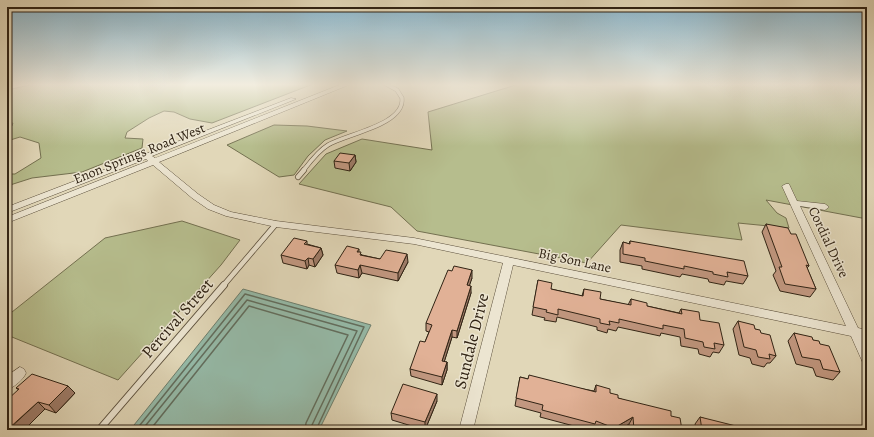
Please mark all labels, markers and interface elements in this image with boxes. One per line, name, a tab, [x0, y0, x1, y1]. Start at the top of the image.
street label: Enon Springs Road West	[70, 118, 208, 189]
street label: Cordial Drive	[804, 204, 853, 281]
street label: Big Son Lane	[537, 243, 613, 277]
street label: Percival Street	[136, 273, 219, 363]
street label: Sundale Drive	[448, 291, 494, 391]

